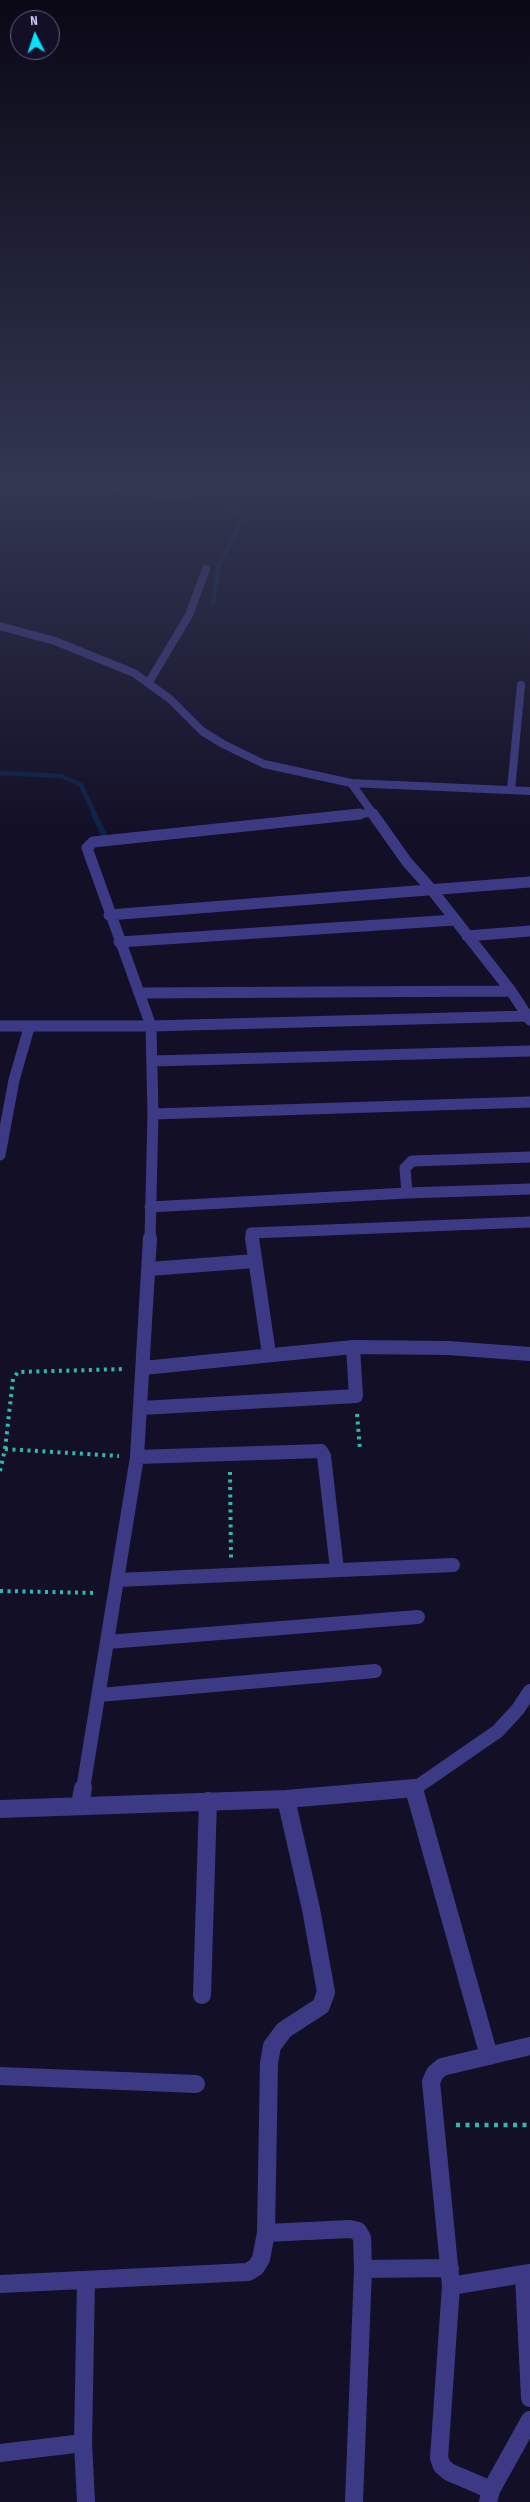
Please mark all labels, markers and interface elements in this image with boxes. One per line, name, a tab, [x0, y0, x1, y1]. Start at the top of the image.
north arrow	[10, 10, 60, 60]
text: N	[30, 12, 38, 29]

